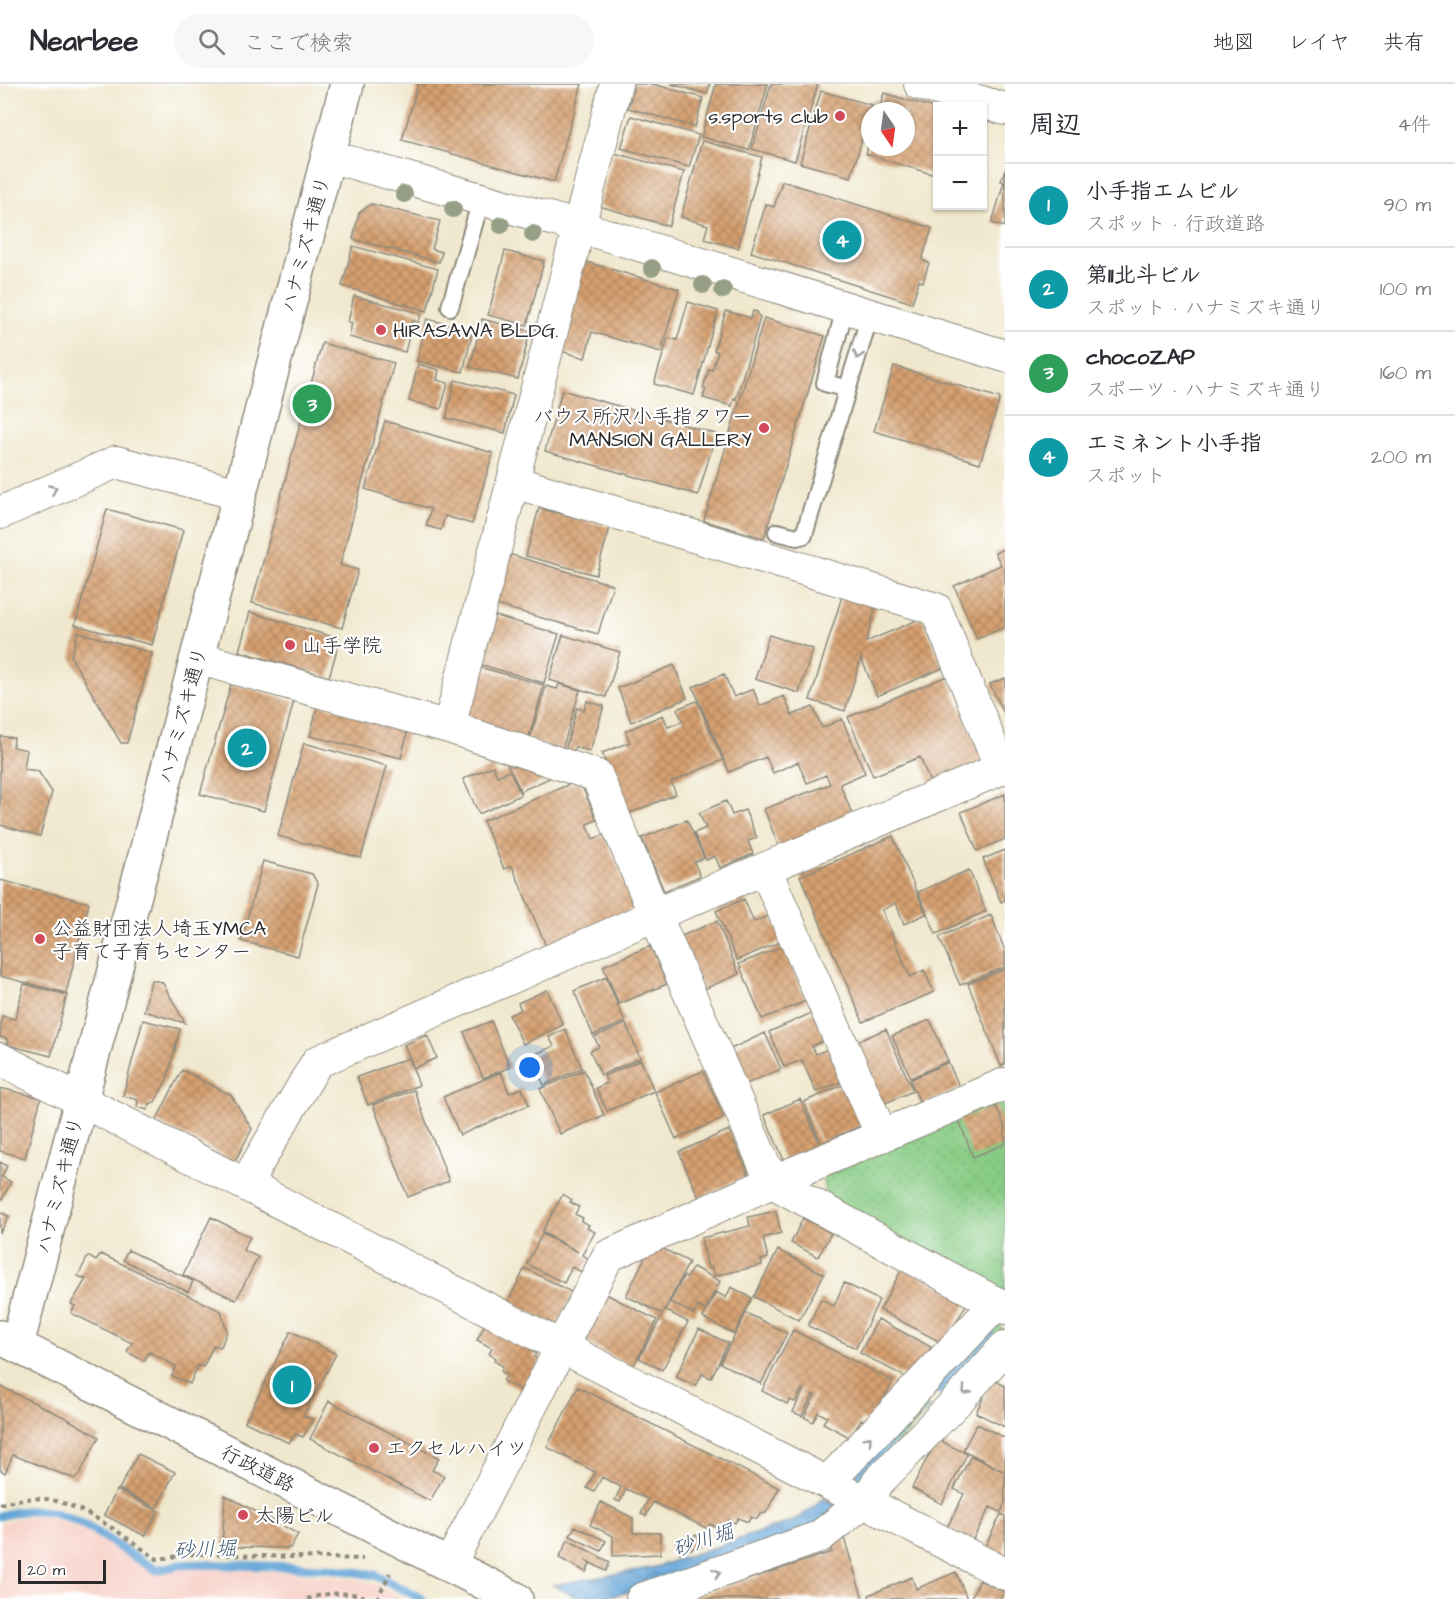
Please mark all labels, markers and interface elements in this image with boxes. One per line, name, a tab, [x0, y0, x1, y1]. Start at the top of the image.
search box	[174, 14, 594, 68]
text: Nearbee	[30, 22, 138, 61]
icon: search	[195, 25, 228, 58]
text: ここで検索	[243, 28, 353, 59]
text: 地図	[1213, 28, 1255, 57]
text: レイヤ	[1288, 28, 1350, 57]
text: 共有	[1383, 28, 1425, 57]
north arrow	[861, 102, 915, 156]
map controls	[933, 102, 987, 210]
button: +	[933, 102, 987, 156]
place label: s.sports club	[708, 103, 828, 131]
text: 周辺	[1029, 107, 1081, 143]
marker: s.sports club	[833, 109, 847, 123]
text: 4件	[1397, 111, 1431, 139]
button: −	[933, 156, 987, 210]
street label: ハナミズキ通り	[274, 173, 338, 316]
text: 小手指エムビル	[1086, 176, 1240, 207]
text: 1	[1047, 191, 1050, 219]
text: 90 m	[1383, 191, 1431, 219]
text: スポット · 行政道路	[1086, 210, 1265, 238]
pin: 4	[822, 218, 862, 262]
text: 第11北斗ビル	[1086, 260, 1201, 291]
text: 2	[1043, 275, 1054, 303]
text: 100 m	[1380, 275, 1431, 303]
text: スポット · ハナミズキ通り	[1086, 294, 1326, 322]
place label: HIRASAWA BLDG.	[393, 317, 558, 345]
marker: HIRASAWA BLDG.	[374, 323, 388, 337]
text: chocoZAP	[1086, 342, 1195, 373]
one-way arrow	[853, 349, 865, 360]
text: 3	[1043, 359, 1054, 387]
text: 160 m	[1380, 359, 1431, 387]
text: スポーツ · ハナミズキ通り	[1086, 376, 1325, 404]
pin: 3	[292, 382, 332, 426]
place label: バウス所沢小手指タワー MANSION GALLERY	[533, 403, 752, 454]
marker: バウス所沢小手指タワー MANSION GALLERY	[757, 421, 771, 435]
text: エミネント小手指	[1086, 428, 1262, 459]
text: 4	[1042, 443, 1055, 471]
text: 200 m	[1371, 443, 1431, 471]
text: スポット	[1086, 462, 1166, 490]
one-way arrow	[47, 485, 58, 497]
place label: 山手学院	[302, 632, 382, 660]
marker: 山手学院	[283, 638, 297, 652]
street label: ハナミズキ通り	[151, 644, 215, 787]
pin: 2	[228, 726, 266, 770]
place label: 公益財団法人埼玉YMCA 子育て子育ちセンター	[52, 915, 266, 966]
marker: 公益財団法人埼玉YMCA 子育て子育ちセンター	[33, 932, 47, 946]
your location	[515, 1053, 544, 1082]
street label: ハナミズキ通り	[29, 1114, 91, 1257]
pin: 1	[272, 1362, 312, 1408]
one-way arrow	[962, 1384, 973, 1395]
place label: エクセルハイツ	[386, 1435, 527, 1463]
one-way arrow	[861, 1436, 872, 1446]
street label: 行政道路	[216, 1438, 300, 1500]
marker: エクセルハイツ	[367, 1441, 381, 1455]
place label: 太陽ビル	[255, 1502, 335, 1530]
marker: 太陽ビル	[236, 1508, 250, 1522]
water label: 砂川堀	[669, 1516, 739, 1564]
water label: 砂川堀	[173, 1534, 239, 1565]
scale bar	[18, 1557, 106, 1584]
text: 20 m	[27, 1559, 65, 1581]
one-way arrow	[711, 1567, 722, 1580]

